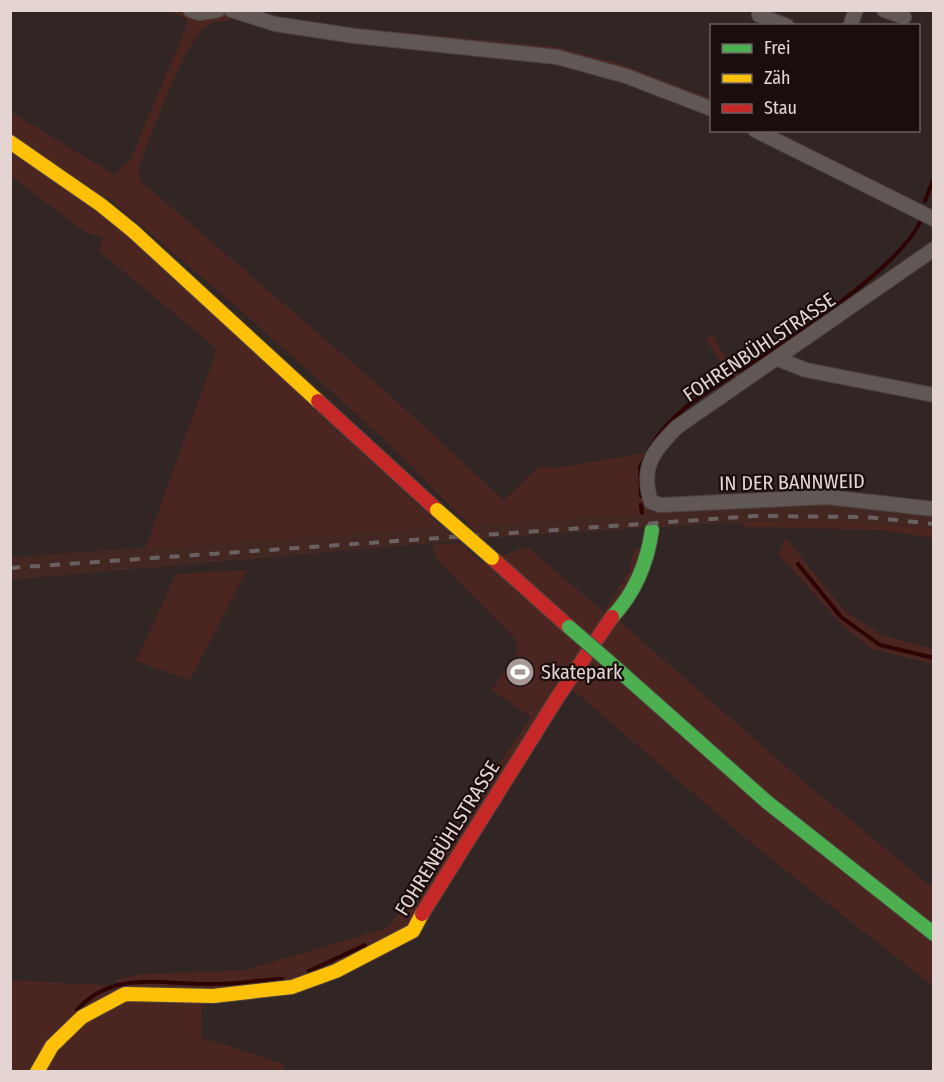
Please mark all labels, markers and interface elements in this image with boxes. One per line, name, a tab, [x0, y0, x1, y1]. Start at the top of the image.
legend	[710, 24, 920, 132]
text: Frei	[764, 37, 790, 59]
text: Zäh	[764, 67, 791, 89]
text: Stau	[764, 97, 797, 119]
street label: FOHRENBÜHLSTRASSE	[678, 287, 840, 407]
street label: IN DER BANNWEID	[719, 469, 865, 495]
sports icon: Skatepark	[504, 656, 536, 688]
place label: Skatepark	[541, 660, 623, 684]
street label: FOHRENBÜHLSTRASSE	[390, 756, 504, 920]

